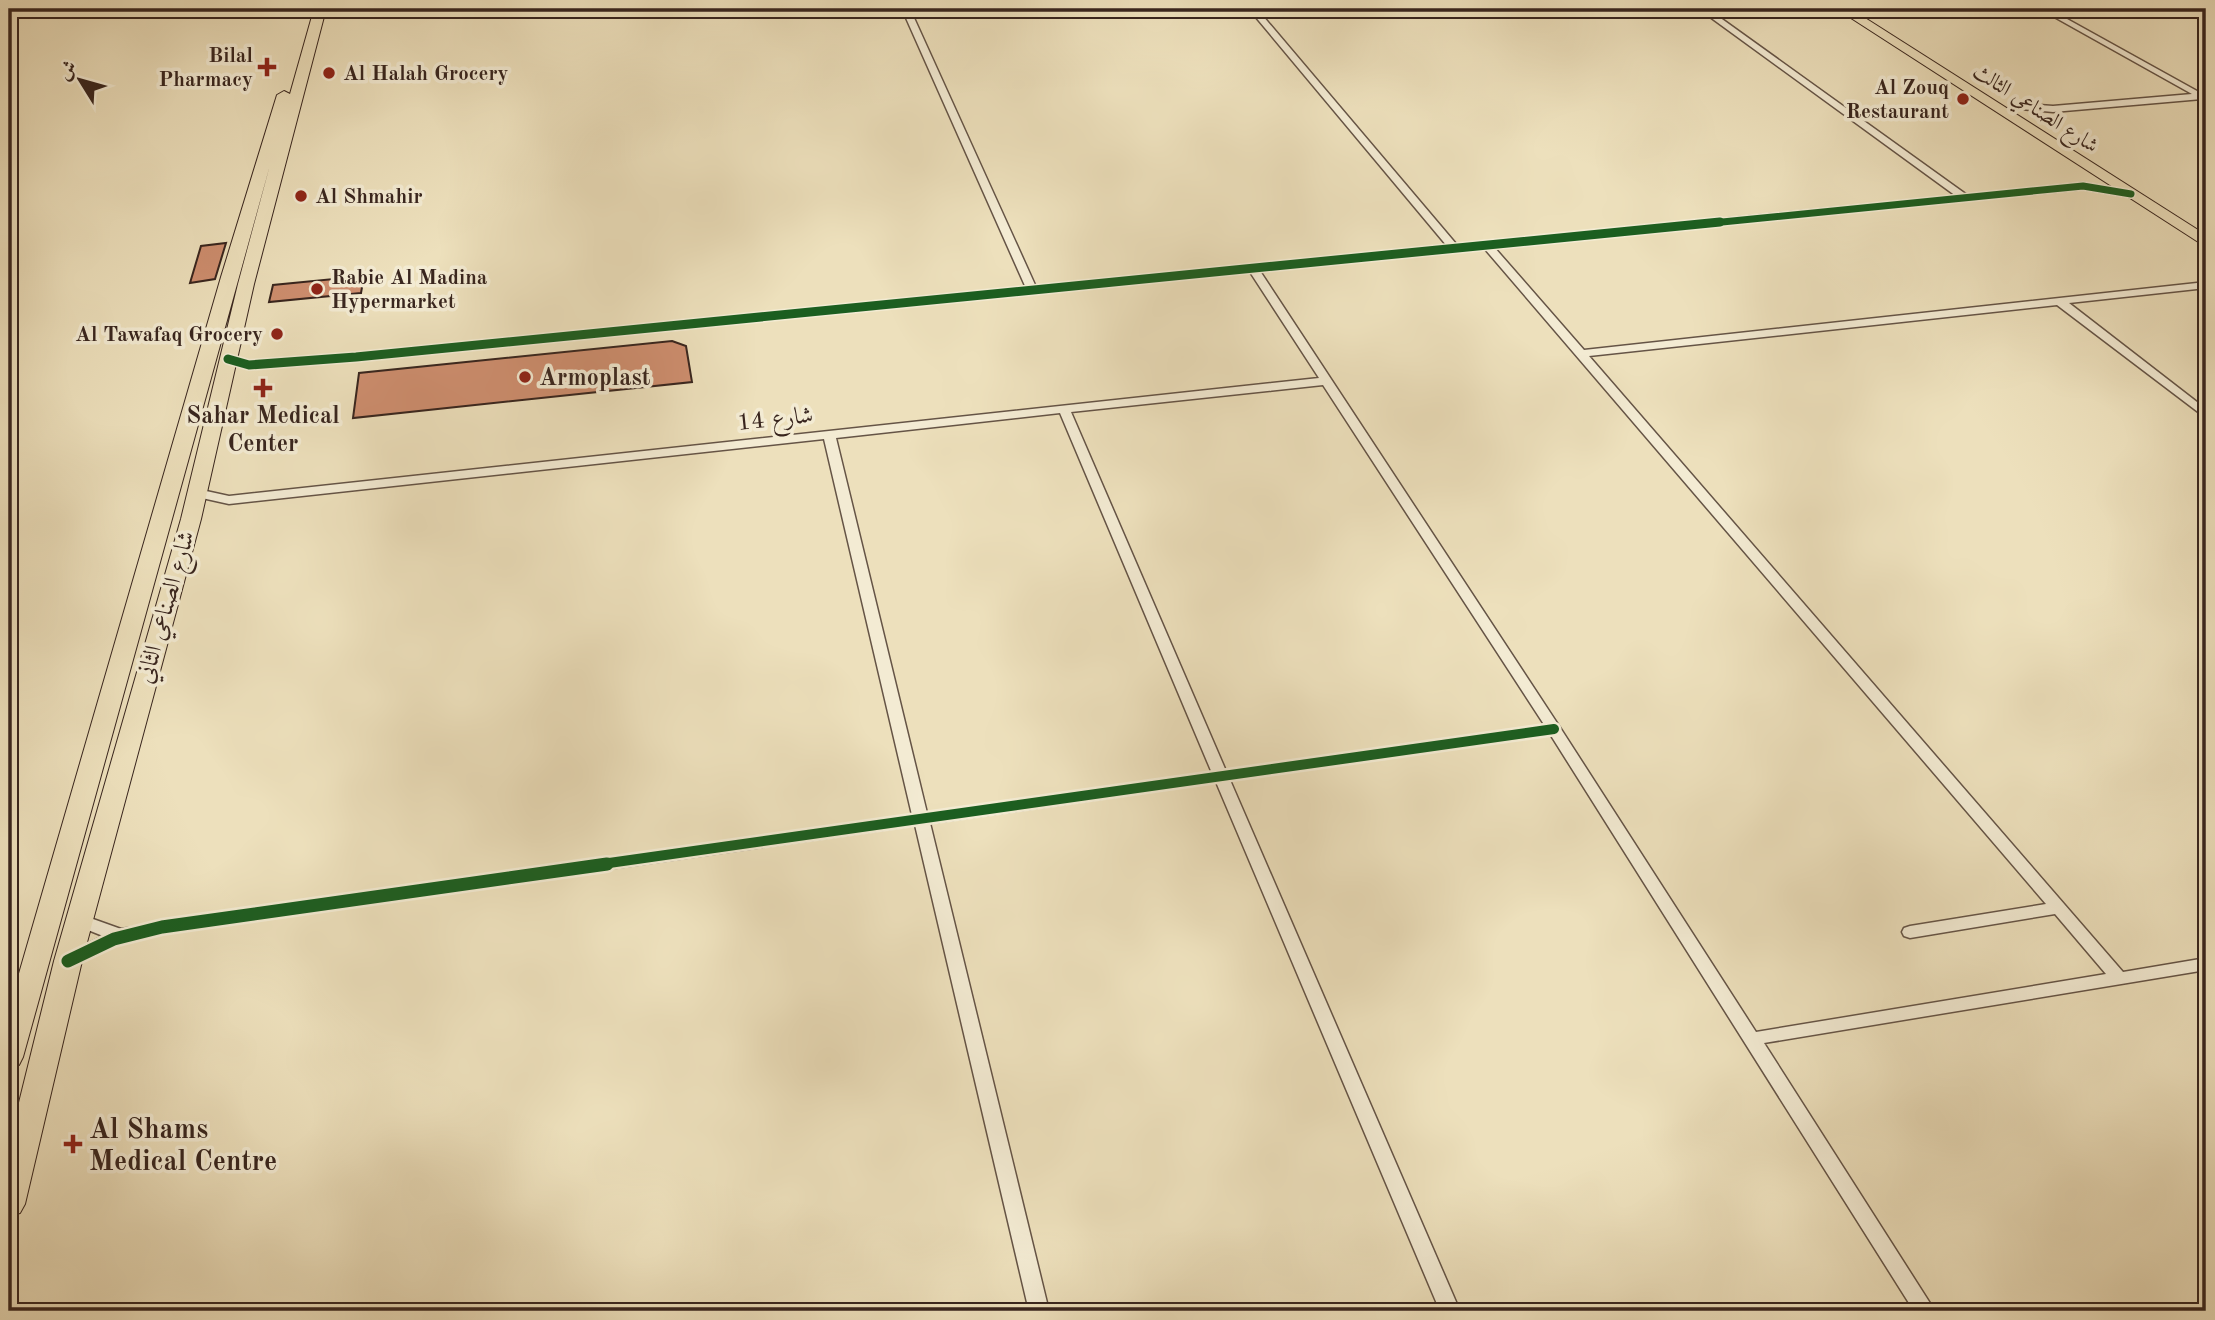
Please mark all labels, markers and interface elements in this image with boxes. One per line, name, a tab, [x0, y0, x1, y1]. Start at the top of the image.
north arrow	[46, 46, 116, 116]
place label: Bilal Pharmacy	[158, 46, 253, 91]
text: ش	[55, 58, 82, 85]
marker: Bilal Pharmacy	[259, 59, 275, 75]
street label: شارع الصناعي الثالث	[1966, 61, 2101, 162]
place label: Al Halah Grocery	[343, 64, 509, 85]
marker: Al Halah Grocery	[321, 65, 337, 81]
place label: Al Zouq Restaurant	[1846, 78, 1949, 123]
marker: Al Zouq Restaurant	[1955, 91, 1971, 107]
place label: Al Shmahir	[315, 187, 423, 208]
marker: Al Shmahir	[293, 188, 309, 204]
place label: Rabie Al Madina Hypermarket	[331, 268, 488, 313]
marker: Rabie Al Madina Hypermarket	[309, 281, 325, 297]
place label: Al Tawafaq Grocery	[75, 325, 263, 346]
marker: Al Tawafaq Grocery	[269, 326, 285, 342]
place label: Armoplast	[539, 367, 651, 391]
marker: Armoplast	[517, 369, 533, 385]
marker: Sahar Medical Center	[253, 378, 273, 398]
street label: شارع 14	[736, 404, 815, 442]
place label: Sahar Medical Center	[186, 405, 340, 457]
street label: شارع الصناعي الثاني	[134, 529, 206, 688]
place label: Al Shams Medical Centre	[89, 1117, 277, 1177]
marker: Al Shams Medical Centre	[63, 1134, 83, 1154]

